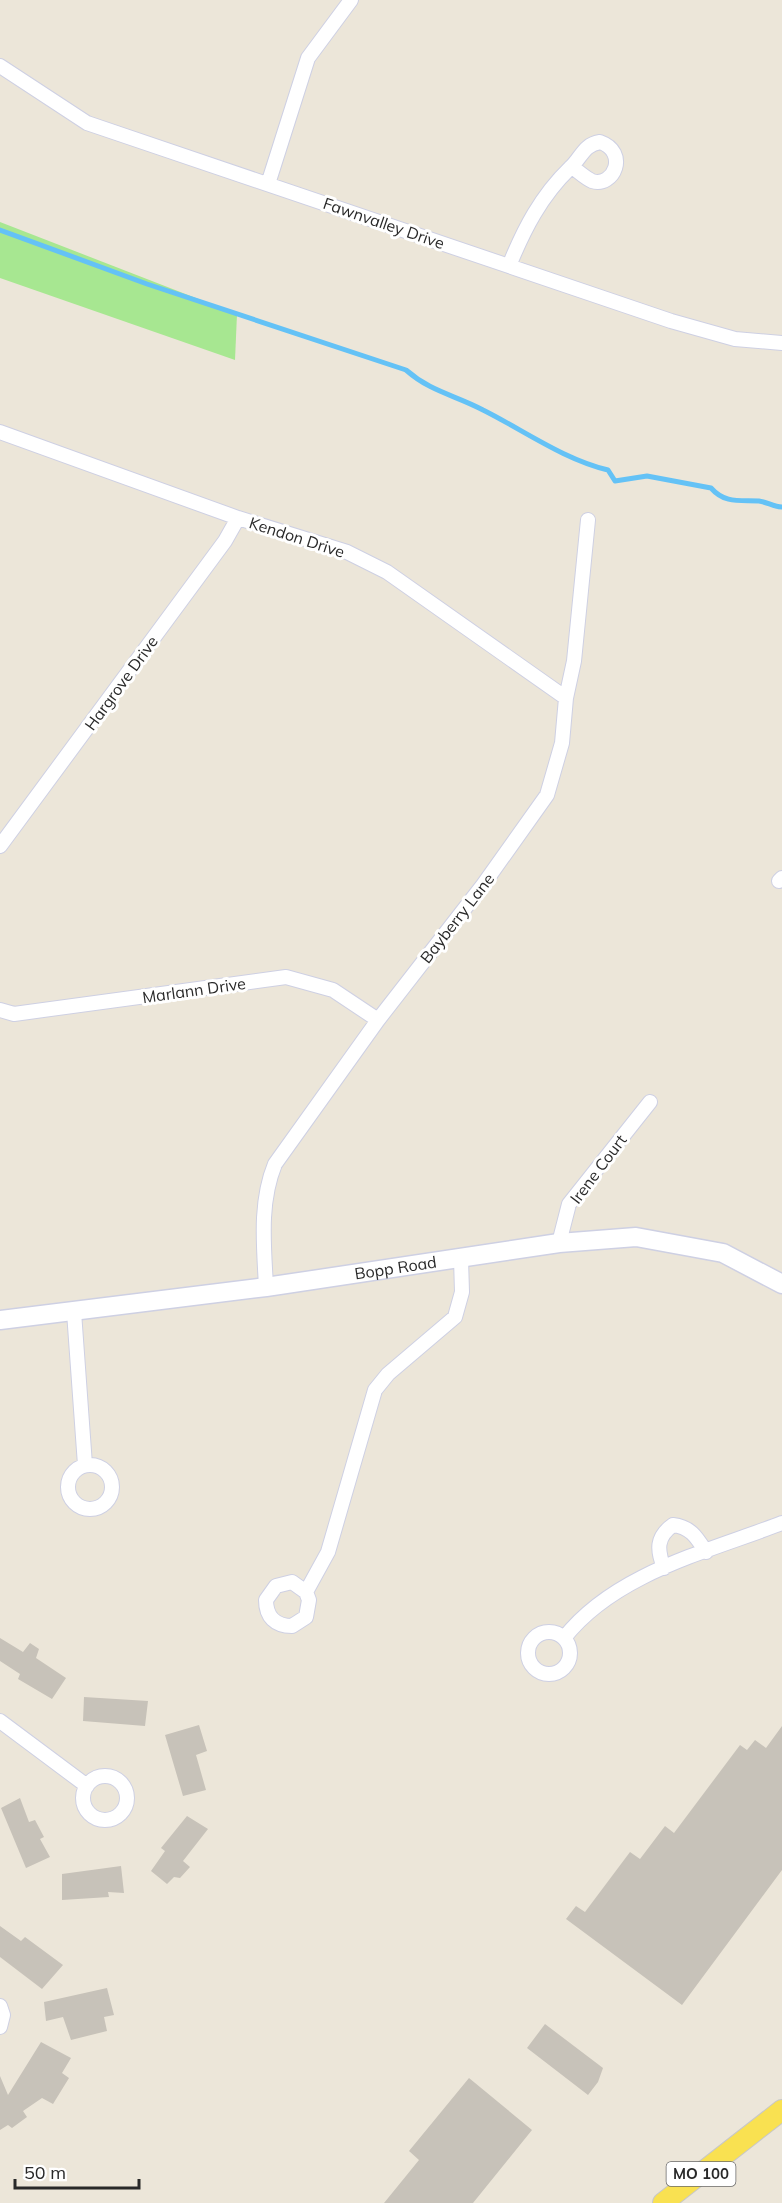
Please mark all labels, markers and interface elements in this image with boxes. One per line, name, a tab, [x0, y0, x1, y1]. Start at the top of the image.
street label: Fawnvalley Drive	[321, 193, 447, 253]
street label: Kendon Drive	[247, 512, 347, 562]
street label: Hargrove Drive	[80, 632, 162, 734]
street label: Bayberry Lane	[416, 869, 498, 967]
street label: Marlann Drive	[141, 973, 247, 1007]
street label: Irene Court	[566, 1130, 631, 1208]
street label: Bopp Road	[353, 1252, 438, 1284]
scale bar	[15, 2152, 140, 2190]
text: 50 m	[24, 2161, 66, 2184]
road number: MO 100	[666, 2162, 736, 2186]

